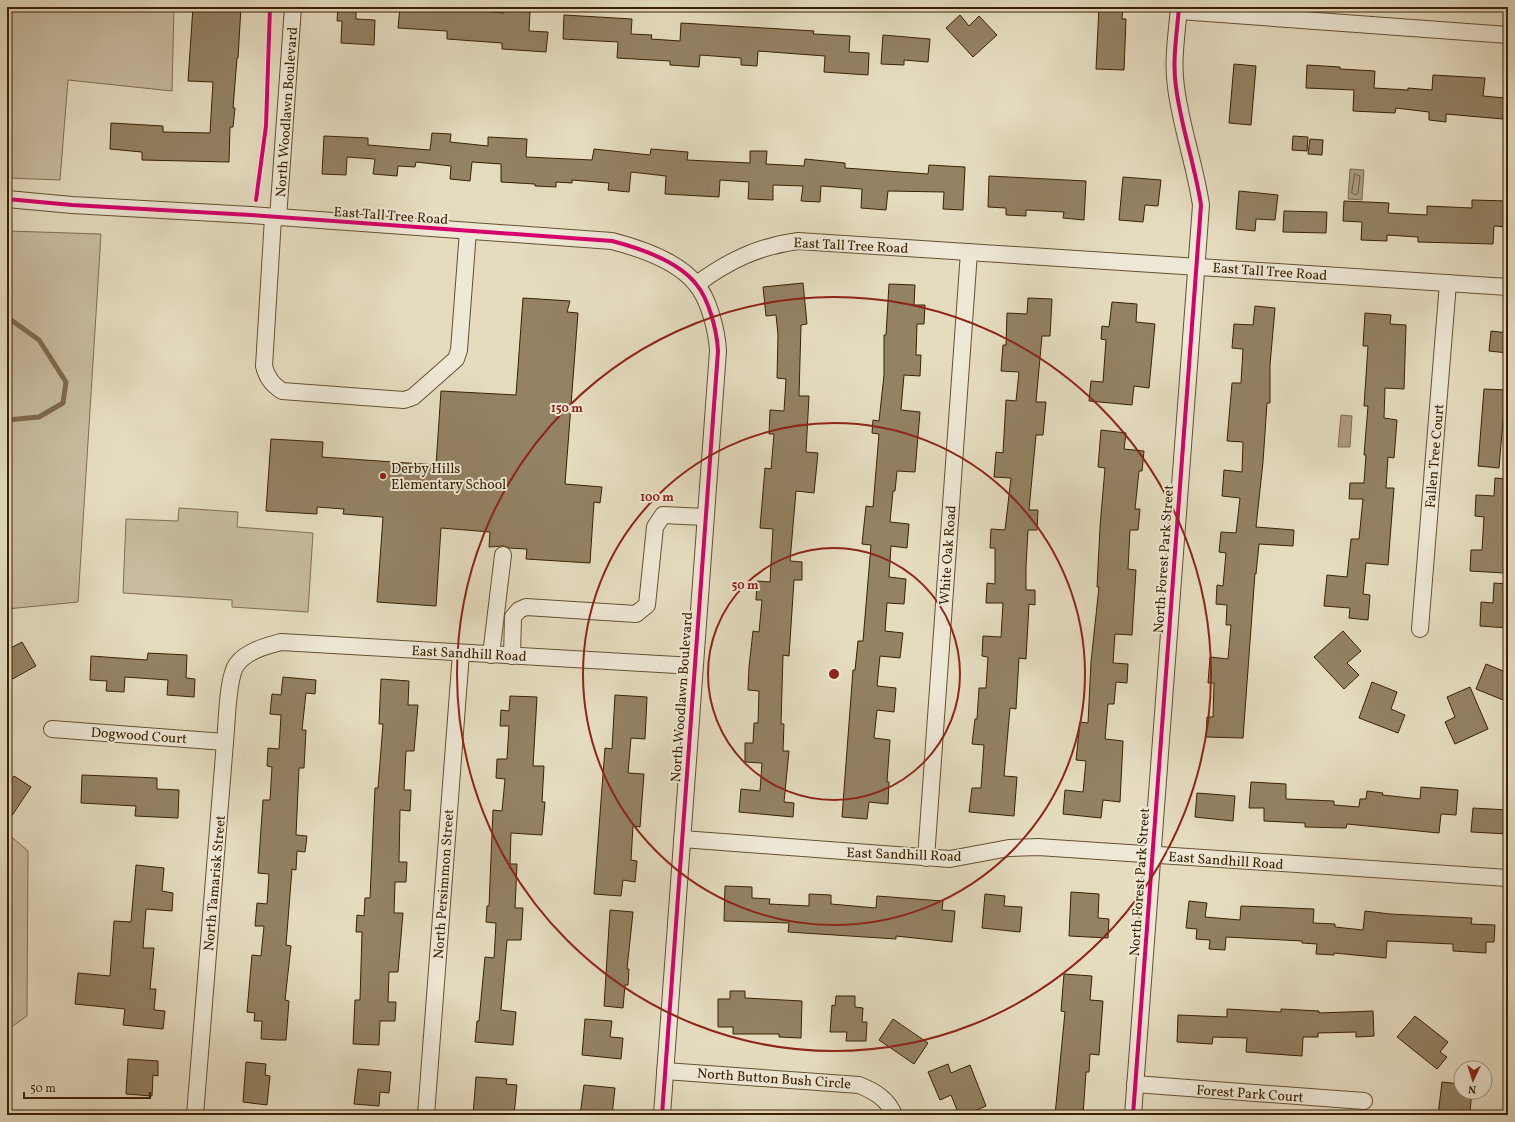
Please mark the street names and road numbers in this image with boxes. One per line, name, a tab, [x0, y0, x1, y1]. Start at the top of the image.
street label: North Woodlawn Boulevard	[272, 26, 303, 198]
street label: East Tall Tree Road	[333, 203, 449, 230]
street label: East Tall Tree Road	[793, 234, 909, 259]
street label: East Tall Tree Road	[1212, 259, 1328, 286]
street label: Fallen Tree Court	[1421, 403, 1450, 509]
street label: North Forest Park Street	[1150, 484, 1179, 634]
street label: White Oak Road	[936, 505, 961, 606]
street label: North Woodlawn Boulevard	[667, 611, 698, 783]
street label: East Sandhill Road	[411, 642, 527, 667]
street label: Dogwood Court	[90, 724, 188, 749]
street label: North Forest Park Street	[1126, 807, 1155, 957]
street label: North Persimmon Street	[430, 808, 459, 960]
street label: North Tamarisk Street	[200, 814, 231, 952]
street label: East Sandhill Road	[846, 844, 962, 867]
street label: East Sandhill Road	[1168, 848, 1284, 875]
street label: North Button Bush Circle	[696, 1065, 852, 1094]
street label: Forest Park Court	[1196, 1081, 1304, 1108]

